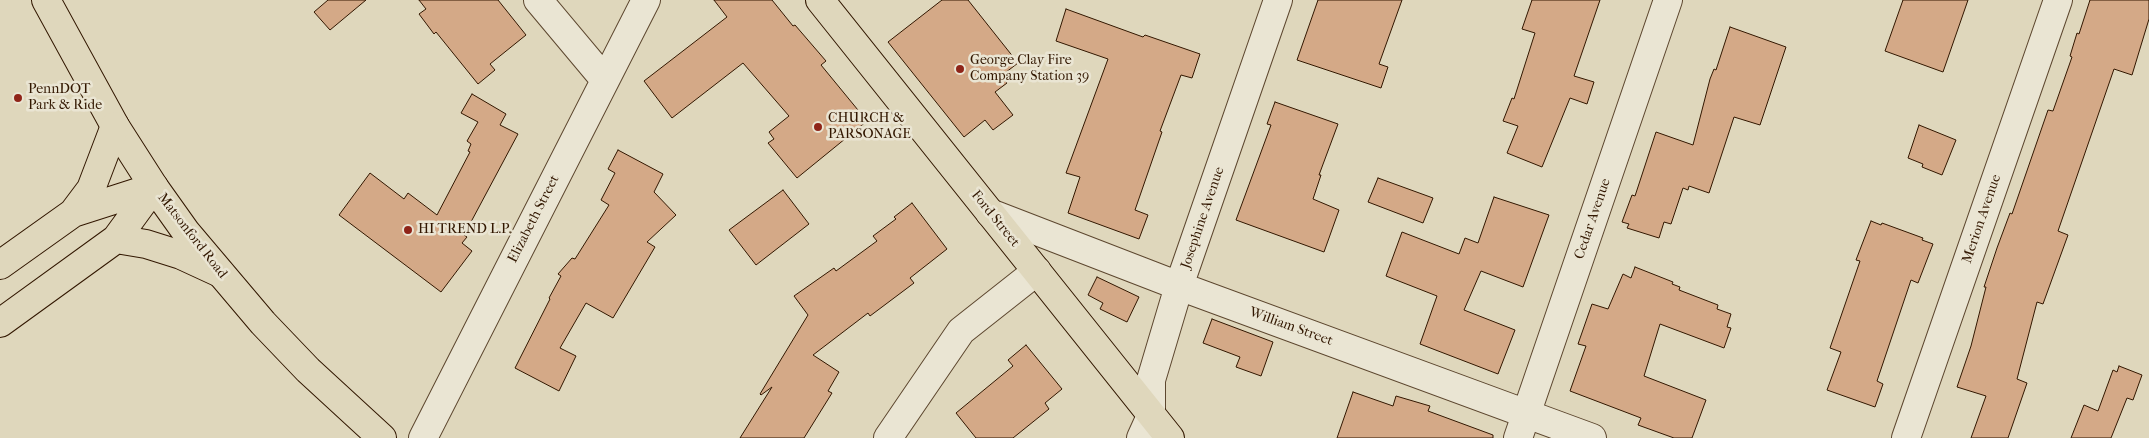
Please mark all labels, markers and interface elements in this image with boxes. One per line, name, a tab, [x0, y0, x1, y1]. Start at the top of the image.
place label: George Clay Fire Company Station 39	[970, 53, 1089, 85]
marker: George Clay Fire Company Station 39	[954, 63, 966, 75]
place label: PennDOT Park & Ride	[28, 82, 102, 114]
marker: PennDOT Park & Ride	[12, 92, 24, 104]
place label: CHURCH & PARSONAGE	[828, 111, 911, 144]
marker: CHURCH & PARSONAGE	[812, 121, 824, 133]
street label: Josephine Avenue	[1178, 165, 1228, 271]
street label: Elizabeth Street	[505, 172, 563, 266]
street label: Merion Avenue	[1959, 172, 2005, 266]
street label: Cedar Avenue	[1571, 176, 1615, 262]
street label: Ford Street	[967, 187, 1023, 251]
street label: Matsonford Road	[154, 190, 230, 282]
place label: HI TREND L.P.	[418, 222, 511, 238]
marker: HI TREND L.P.	[402, 224, 414, 236]
street label: William Street	[1247, 304, 1335, 350]

